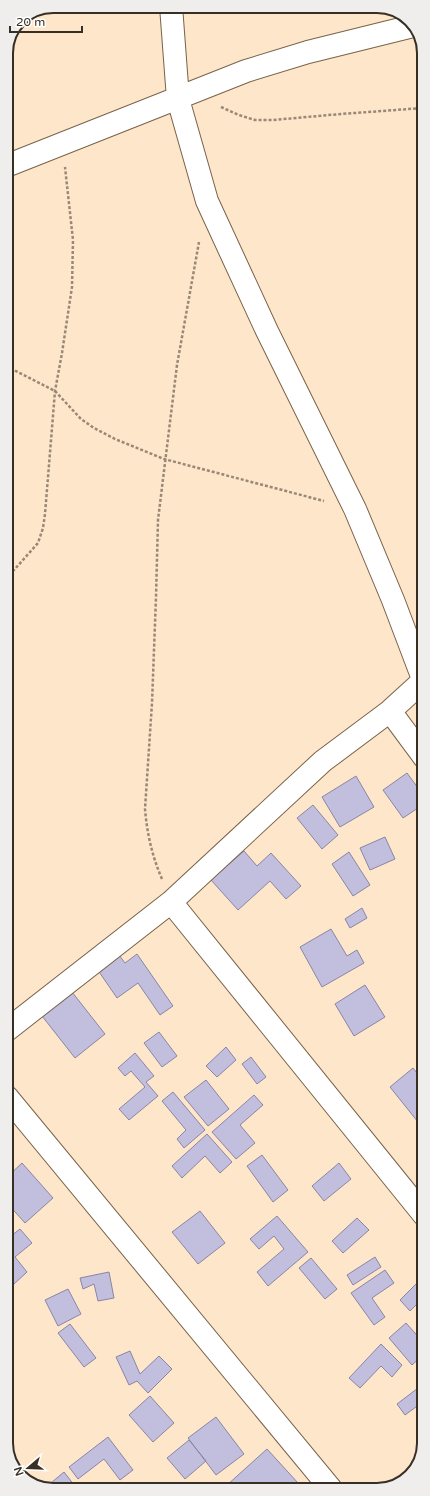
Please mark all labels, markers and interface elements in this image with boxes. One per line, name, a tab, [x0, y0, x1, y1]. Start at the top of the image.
scale bar	[10, 8, 82, 34]
text: 20 m	[16, 15, 45, 29]
north arrow	[8, 1448, 48, 1488]
text: N	[11, 1465, 27, 1477]

